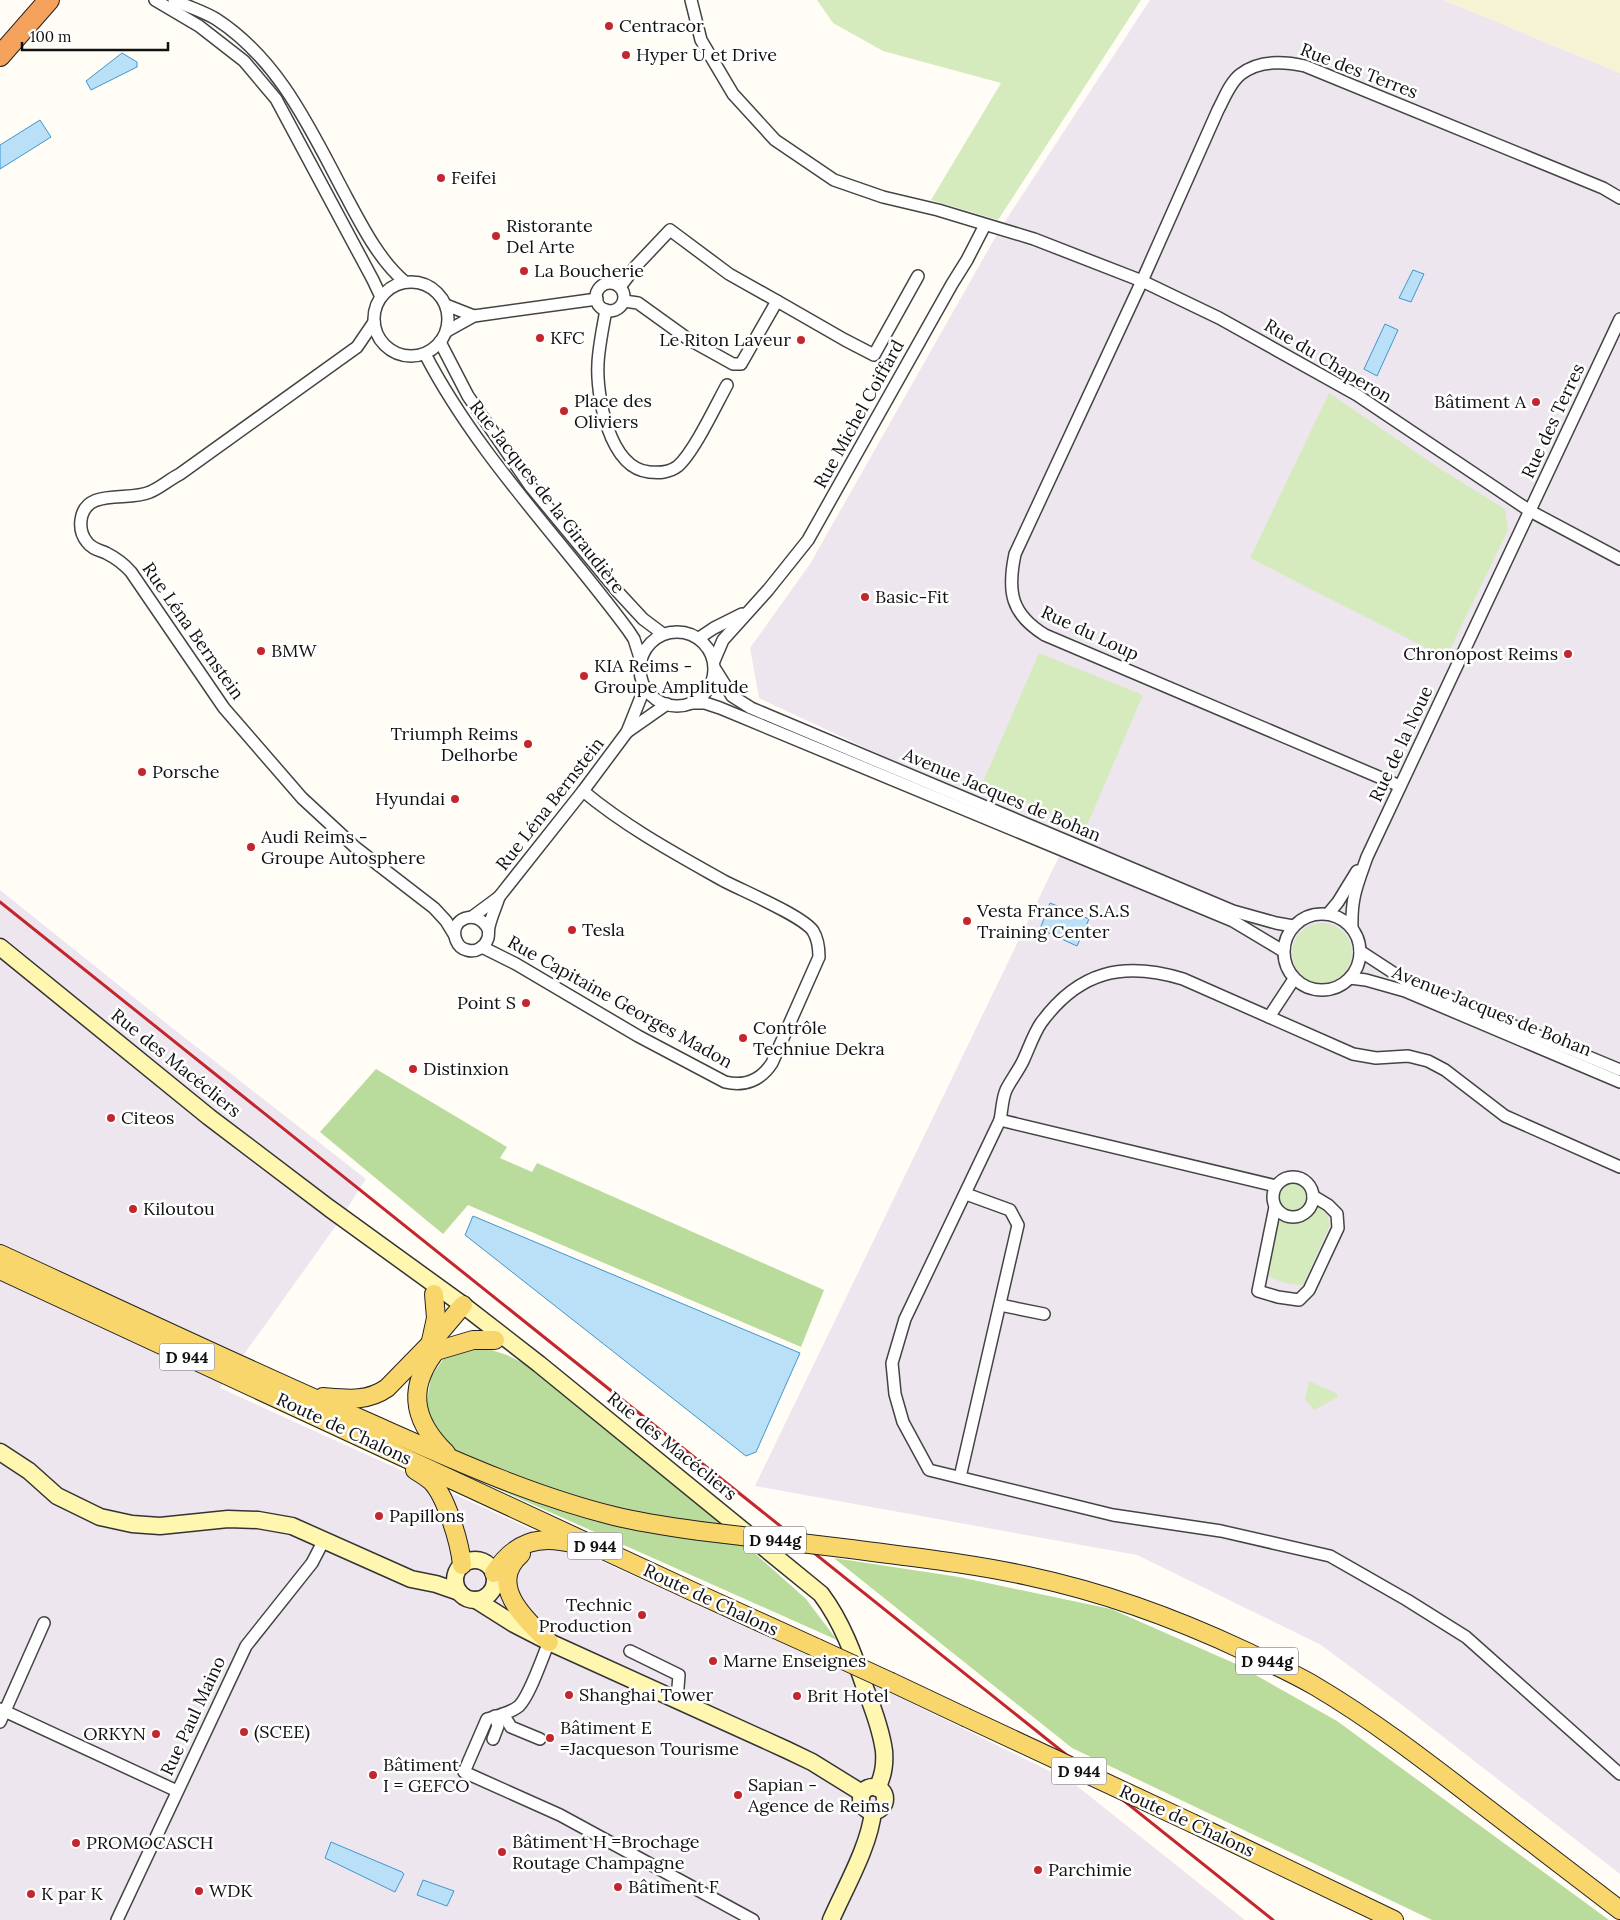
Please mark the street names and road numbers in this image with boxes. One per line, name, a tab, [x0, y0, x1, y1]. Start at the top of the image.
street label: Rue des Terres	[1297, 38, 1421, 104]
street label: Rue du Chaperon	[1260, 313, 1396, 408]
street label: Rue Michel Coiffard	[808, 335, 909, 492]
street label: Rue des Terres	[1516, 360, 1589, 482]
street label: Rue Jacques de la Giraudière	[465, 395, 630, 598]
street label: Rue Léna Bernstein	[137, 558, 249, 704]
street label: Rue du Loup	[1038, 600, 1143, 665]
street label: Rue de la Noue	[1364, 682, 1438, 805]
street label: Rue Léna Bernstein	[491, 733, 609, 875]
street label: Avenue Jacques de Bohan	[899, 742, 1105, 847]
street label: Rue Capitaine Georges Madon	[504, 930, 737, 1073]
street label: Avenue Jacques de Bohan	[1388, 960, 1595, 1061]
street label: Rue des Macécliers	[107, 1003, 246, 1122]
road number: D 944	[160, 1344, 214, 1370]
street label: Rue des Macécliers	[603, 1386, 742, 1505]
street label: Route de Chalons	[273, 1387, 415, 1470]
road number: D 944g	[744, 1526, 806, 1554]
road number: D 944	[568, 1532, 622, 1560]
street label: Route de Chalons	[640, 1558, 782, 1641]
road number: D 944g	[1236, 1648, 1298, 1674]
street label: Rue Paul Maino	[155, 1652, 230, 1779]
road number: D 944	[1052, 1758, 1106, 1784]
street label: Route de Chalons	[1116, 1779, 1258, 1862]

